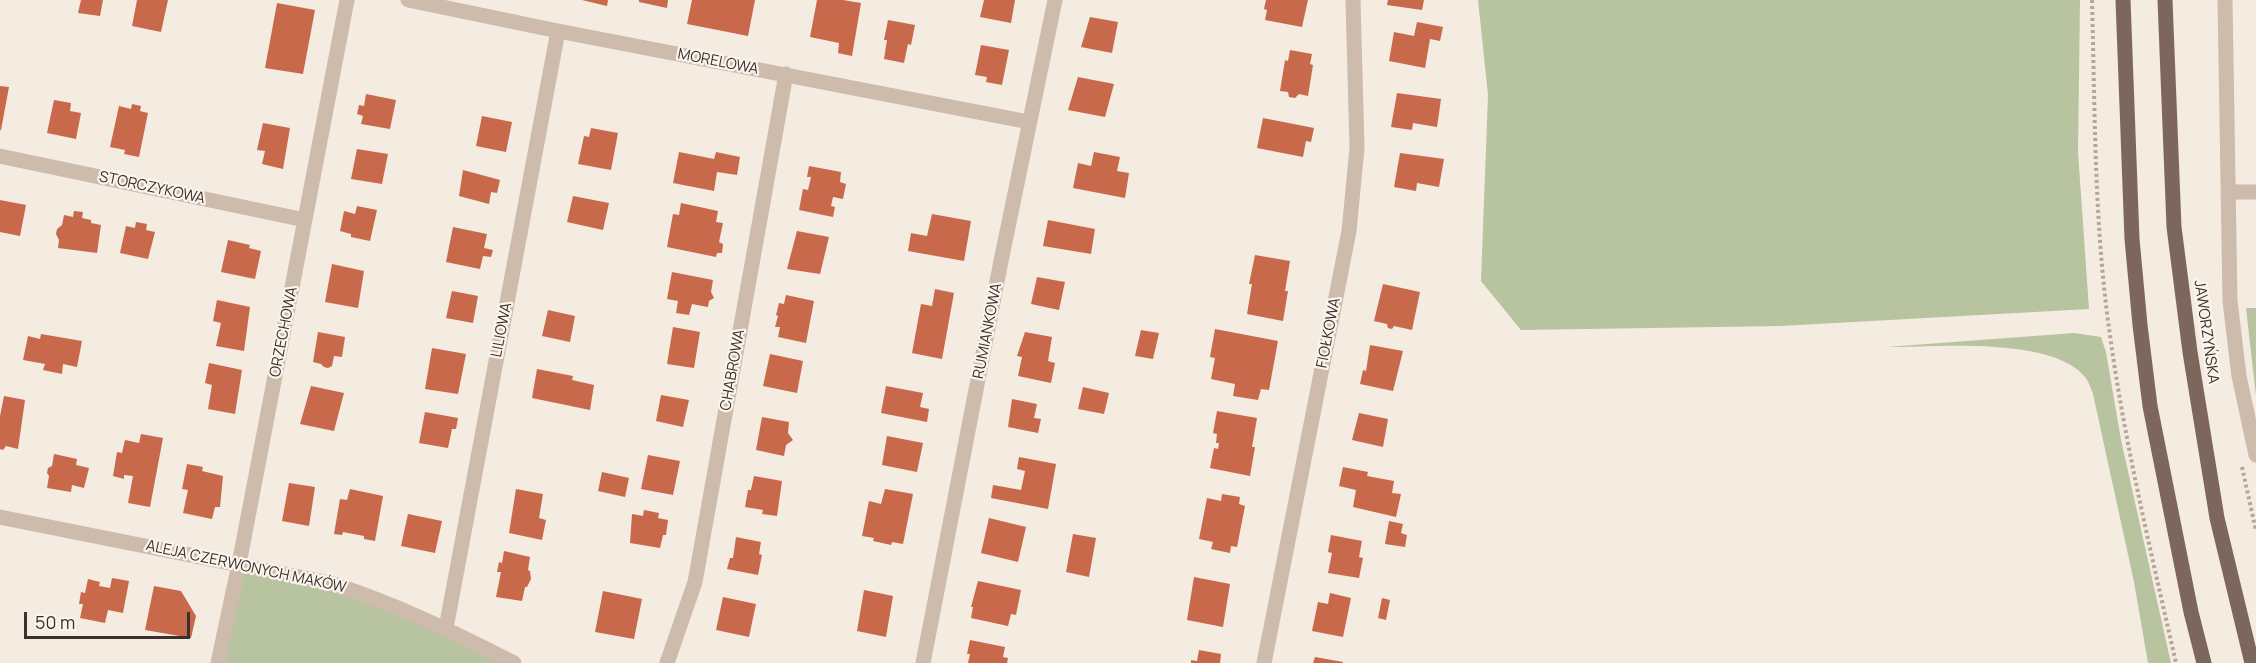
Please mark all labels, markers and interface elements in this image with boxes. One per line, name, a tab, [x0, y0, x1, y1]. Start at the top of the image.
street label: MORELOWA	[676, 45, 760, 79]
street label: STORCZYKOWA	[97, 168, 207, 208]
street label: JAWORZYŃSKA	[2190, 279, 2222, 385]
street label: RUMIANKOWA	[970, 282, 1006, 380]
street label: ORZECHOWA	[266, 285, 302, 379]
street label: FIOŁKOWA	[1313, 296, 1345, 370]
street label: LILIOWA	[488, 301, 516, 359]
street label: CHABROWA	[717, 328, 749, 412]
street label: ALEJA CZERWONYCH MAKÓW	[144, 537, 348, 597]
scale bar	[27, 600, 194, 638]
text: 50 m	[35, 610, 75, 634]

